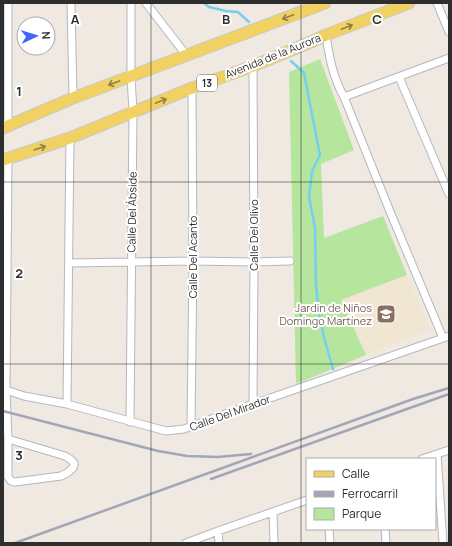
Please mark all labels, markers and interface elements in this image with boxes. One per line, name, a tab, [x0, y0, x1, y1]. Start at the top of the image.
text: A	[71, 10, 80, 28]
text: B	[222, 10, 230, 28]
text: C	[372, 10, 382, 28]
one-way arrow	[283, 14, 295, 22]
north arrow	[16, 16, 56, 56]
one-way arrow	[340, 22, 352, 30]
street label: Avenida de la Aurora	[223, 30, 323, 82]
text: N	[39, 31, 54, 40]
road number: 13	[197, 75, 217, 91]
one-way arrow	[108, 80, 121, 87]
text: 1	[16, 82, 22, 100]
one-way arrow	[155, 96, 167, 104]
one-way arrow	[33, 144, 46, 151]
street label: Calle Del Ábside	[123, 171, 140, 253]
street label: Calle Del Olivo	[246, 199, 261, 271]
street label: Calle Del Acanto	[185, 215, 200, 298]
text: 2	[15, 264, 23, 282]
place label: Jardin de Niños Domingo Martínez	[279, 300, 372, 328]
school or university icon: Jardin de Niños Domingo Martínez	[375, 303, 397, 325]
street label: Calle Del Mirador	[187, 391, 272, 434]
text: 3	[15, 446, 23, 464]
legend	[306, 458, 436, 530]
text: Calle	[342, 465, 370, 482]
text: Ferrocarril	[342, 485, 398, 502]
text: Parque	[342, 505, 381, 522]

